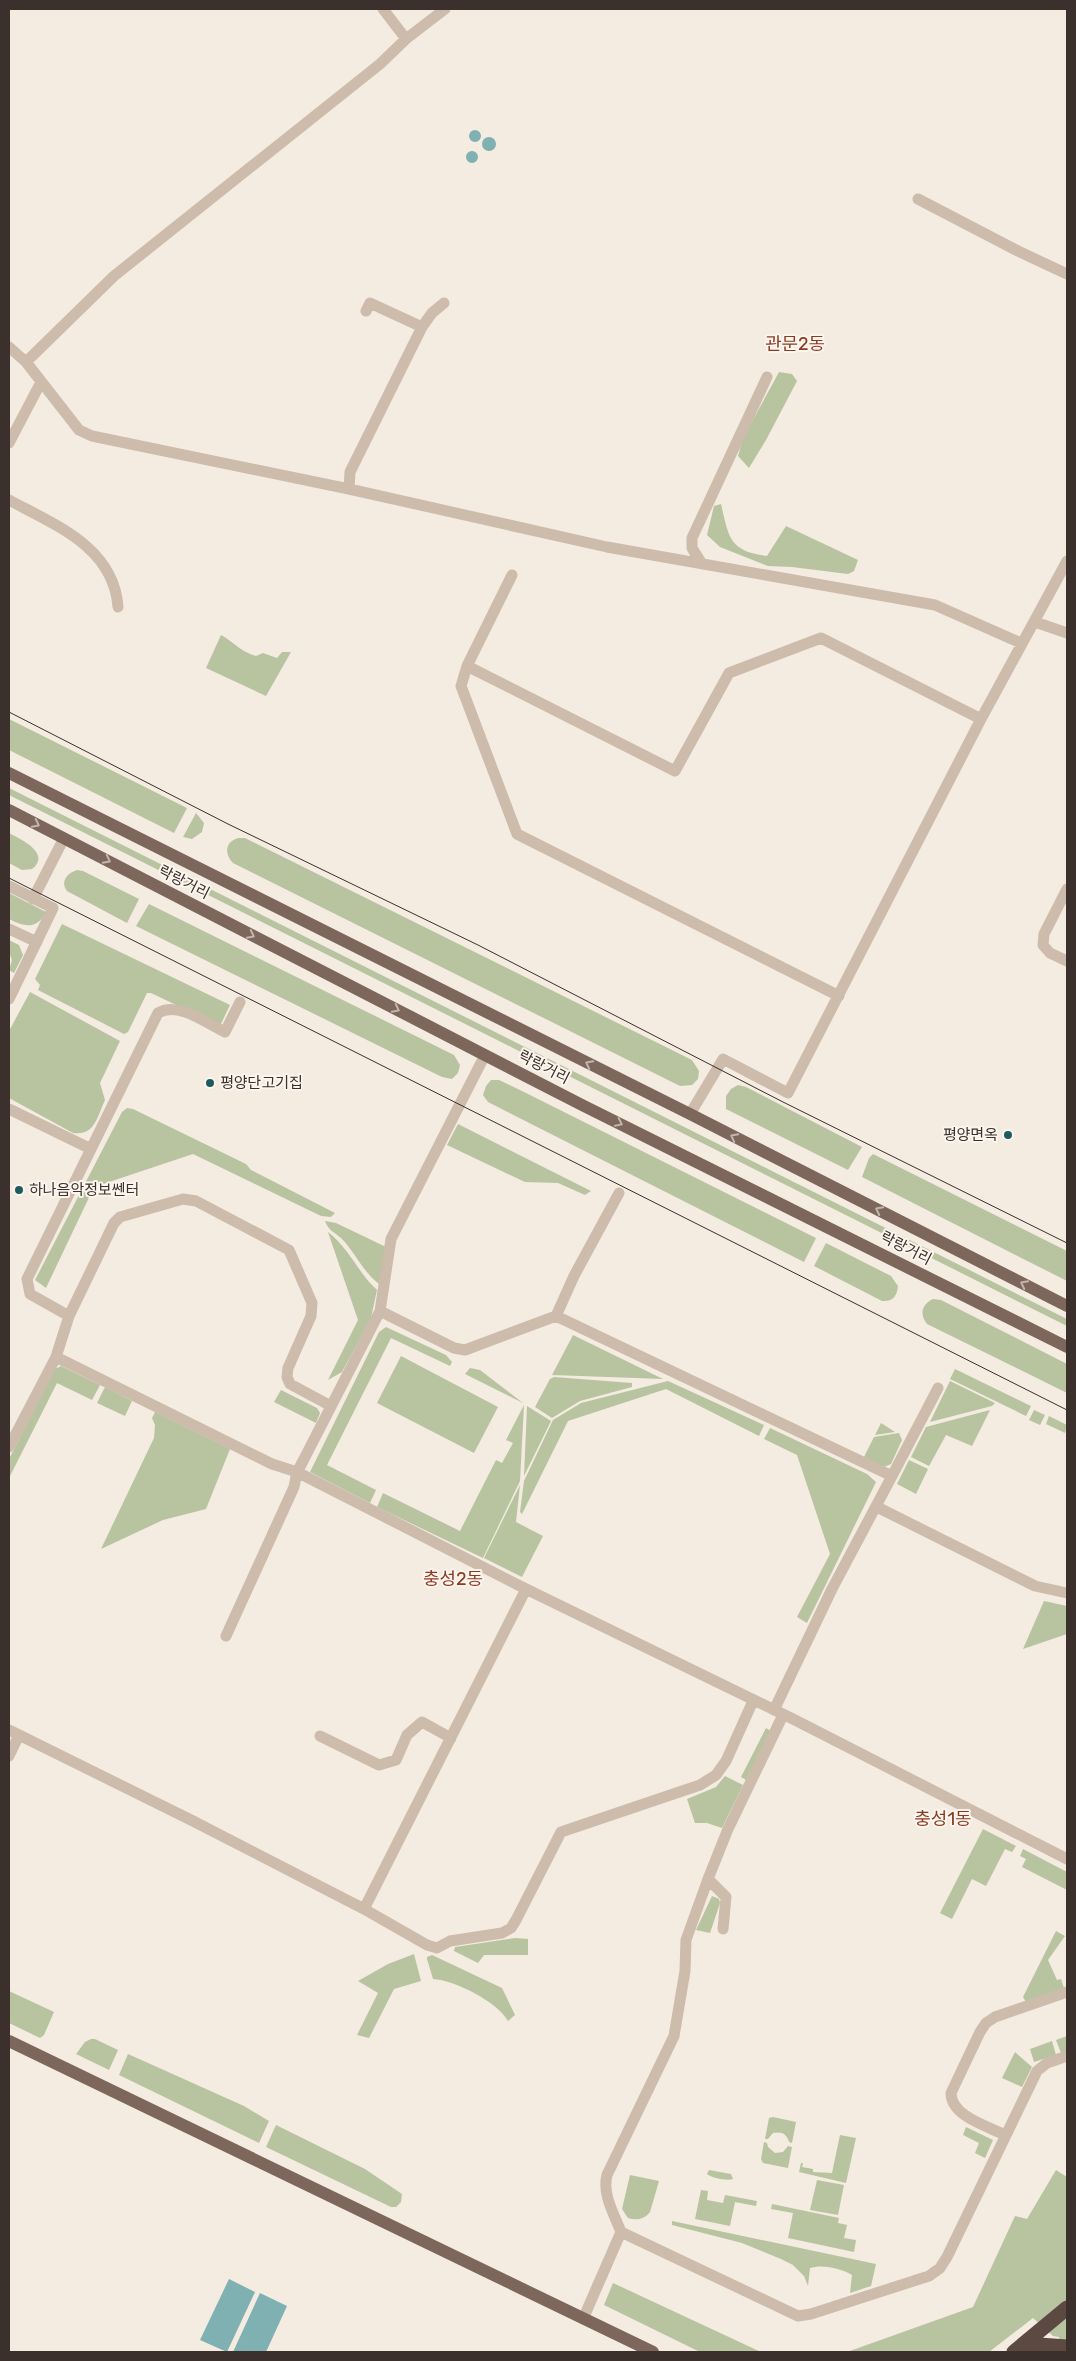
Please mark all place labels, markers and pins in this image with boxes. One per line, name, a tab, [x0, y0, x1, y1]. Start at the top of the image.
place label: 평양단고기집	[220, 1074, 303, 1092]
marker: 평양단고기집	[204, 1077, 216, 1089]
place label: 평양면옥	[943, 1126, 998, 1144]
marker: 평양면옥	[1002, 1129, 1014, 1141]
place label: 하나음악정보쎈터	[29, 1181, 139, 1199]
marker: 하나음악정보쎈터	[13, 1184, 25, 1196]

